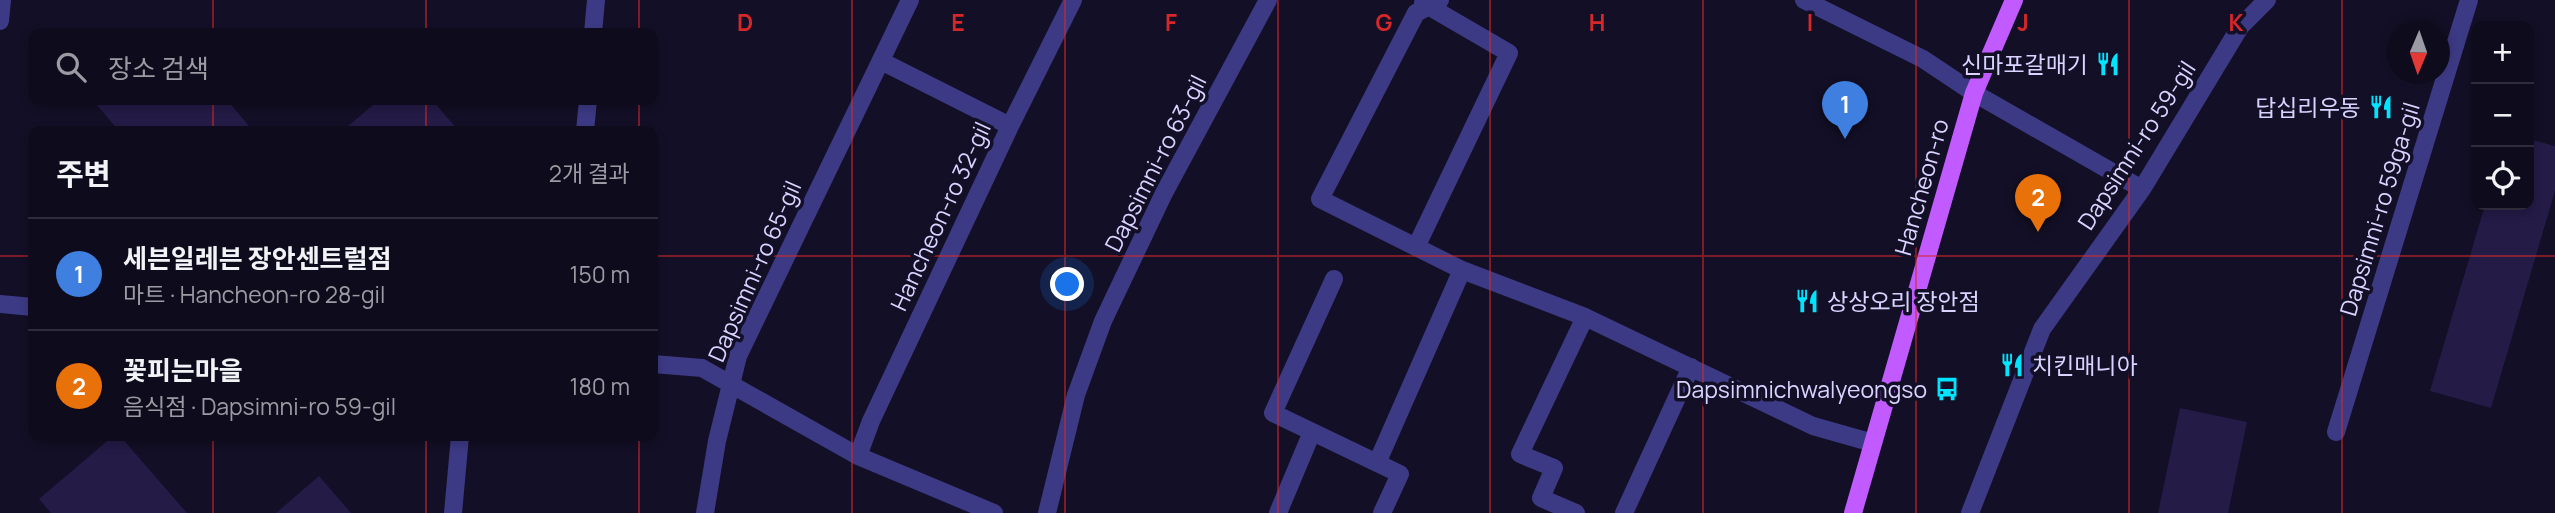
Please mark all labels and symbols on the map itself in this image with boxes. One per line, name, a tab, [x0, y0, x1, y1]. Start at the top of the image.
text: D	[737, 6, 753, 38]
text: E	[951, 6, 965, 38]
text: F	[1165, 6, 1177, 38]
text: G	[1376, 6, 1393, 38]
text: H	[1589, 6, 1605, 38]
text: I	[1807, 6, 1813, 38]
text: J	[2017, 6, 2029, 38]
text: K	[2229, 6, 2244, 38]
north arrow	[2387, 21, 2450, 84]
place label: 신마포갈매기	[1961, 48, 2088, 80]
restaurant icon: 신마포갈매기	[2094, 50, 2122, 78]
street label: Dapsimni-ro 59-gil	[2069, 54, 2203, 236]
street label: Dapsimni-ro 63-gil	[1097, 69, 1213, 257]
pin: 1	[1822, 81, 1868, 139]
place label: 답십리우동	[2255, 91, 2361, 123]
restaurant icon: 답십리우동	[2367, 93, 2395, 121]
street label: Dapsimni-ro 59ga-gil	[2331, 98, 2427, 320]
street label: Hancheon-ro	[1886, 115, 1956, 259]
street label: Hancheon-ro 32-gil	[882, 116, 998, 316]
pin: 2	[2015, 174, 2061, 232]
street label: Dapsimni-ro 65-gil	[700, 175, 808, 367]
your location	[1050, 267, 1084, 301]
place label: 상상오리 장안점	[1827, 285, 1980, 317]
restaurant icon: 상상오리 장안점	[1793, 287, 1821, 315]
place label: 치킨매니아	[2032, 349, 2138, 381]
restaurant icon: 치킨매니아	[1998, 351, 2026, 379]
place label: Dapsimnichwalyeongso	[1676, 373, 1927, 405]
bus stop icon: Dapsimnichwalyeongso	[1933, 375, 1961, 403]

